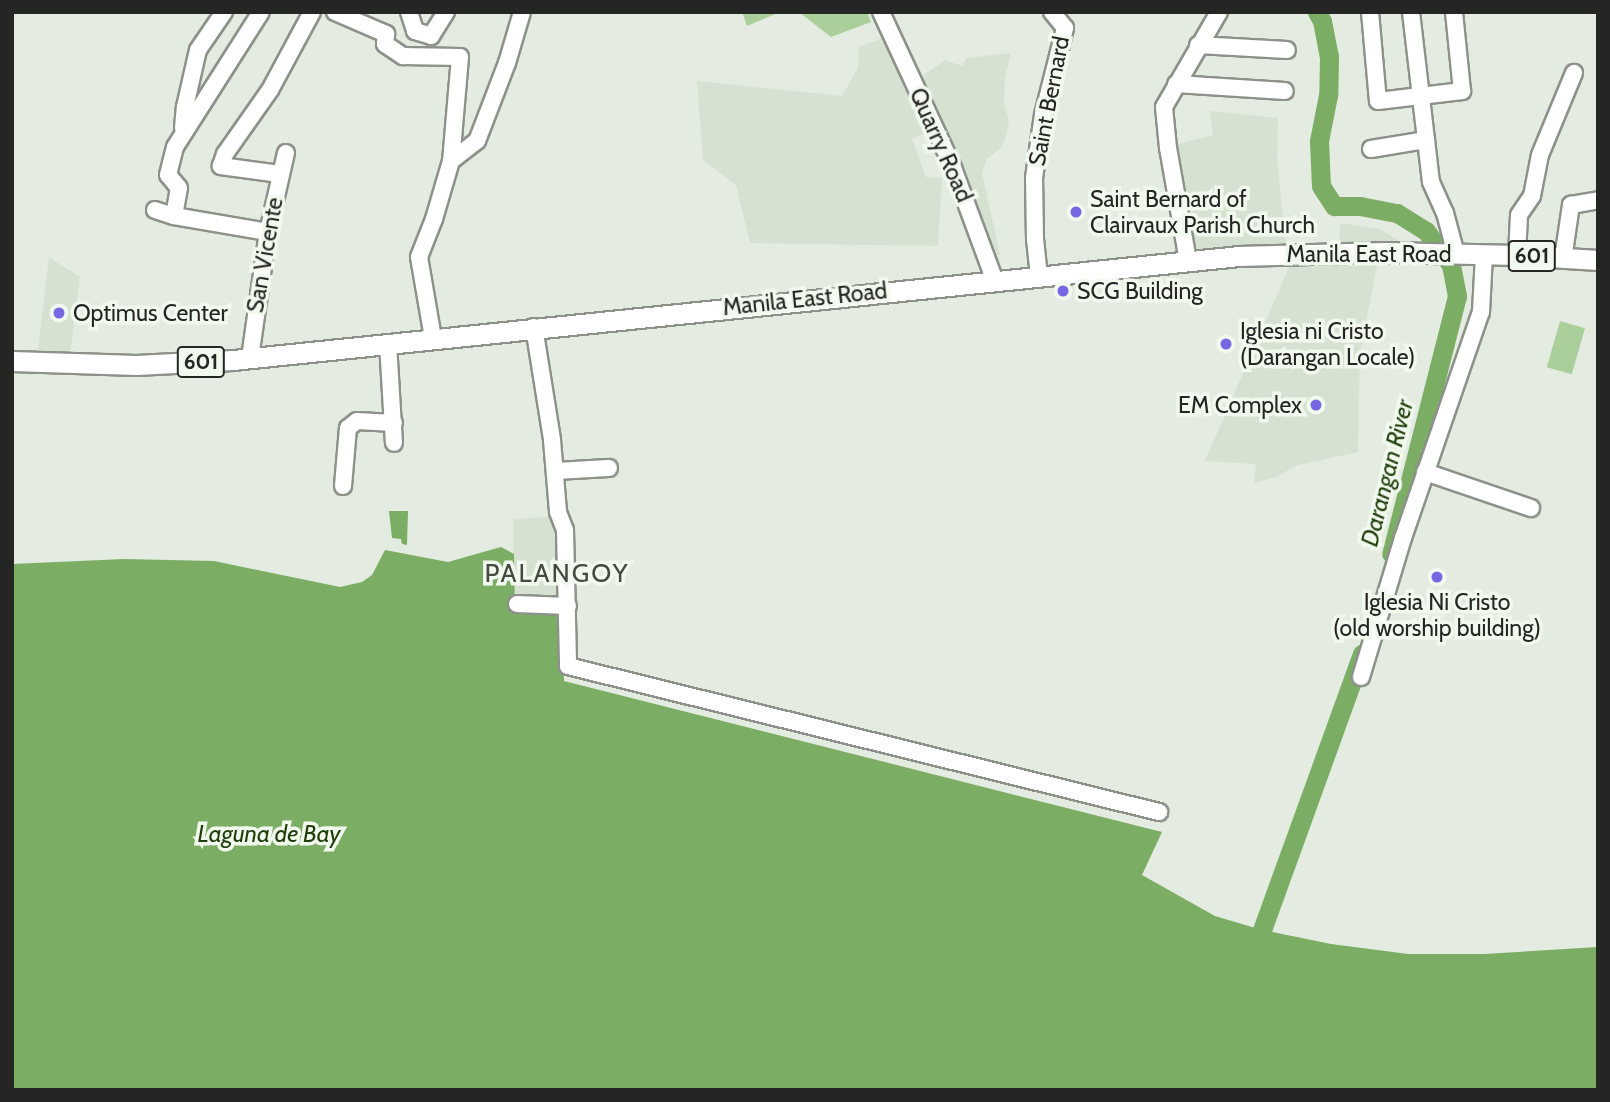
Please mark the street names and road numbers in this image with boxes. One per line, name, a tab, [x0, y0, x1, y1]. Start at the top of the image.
street label: Saint Bernard	[1023, 34, 1075, 168]
street label: Quarry Road	[904, 84, 978, 206]
street label: San Vicente	[241, 195, 289, 315]
road number: 601	[1508, 238, 1556, 274]
street label: Manila East Road	[1286, 240, 1452, 268]
street label: Manila East Road	[721, 277, 889, 321]
road number: 601	[176, 344, 226, 380]

